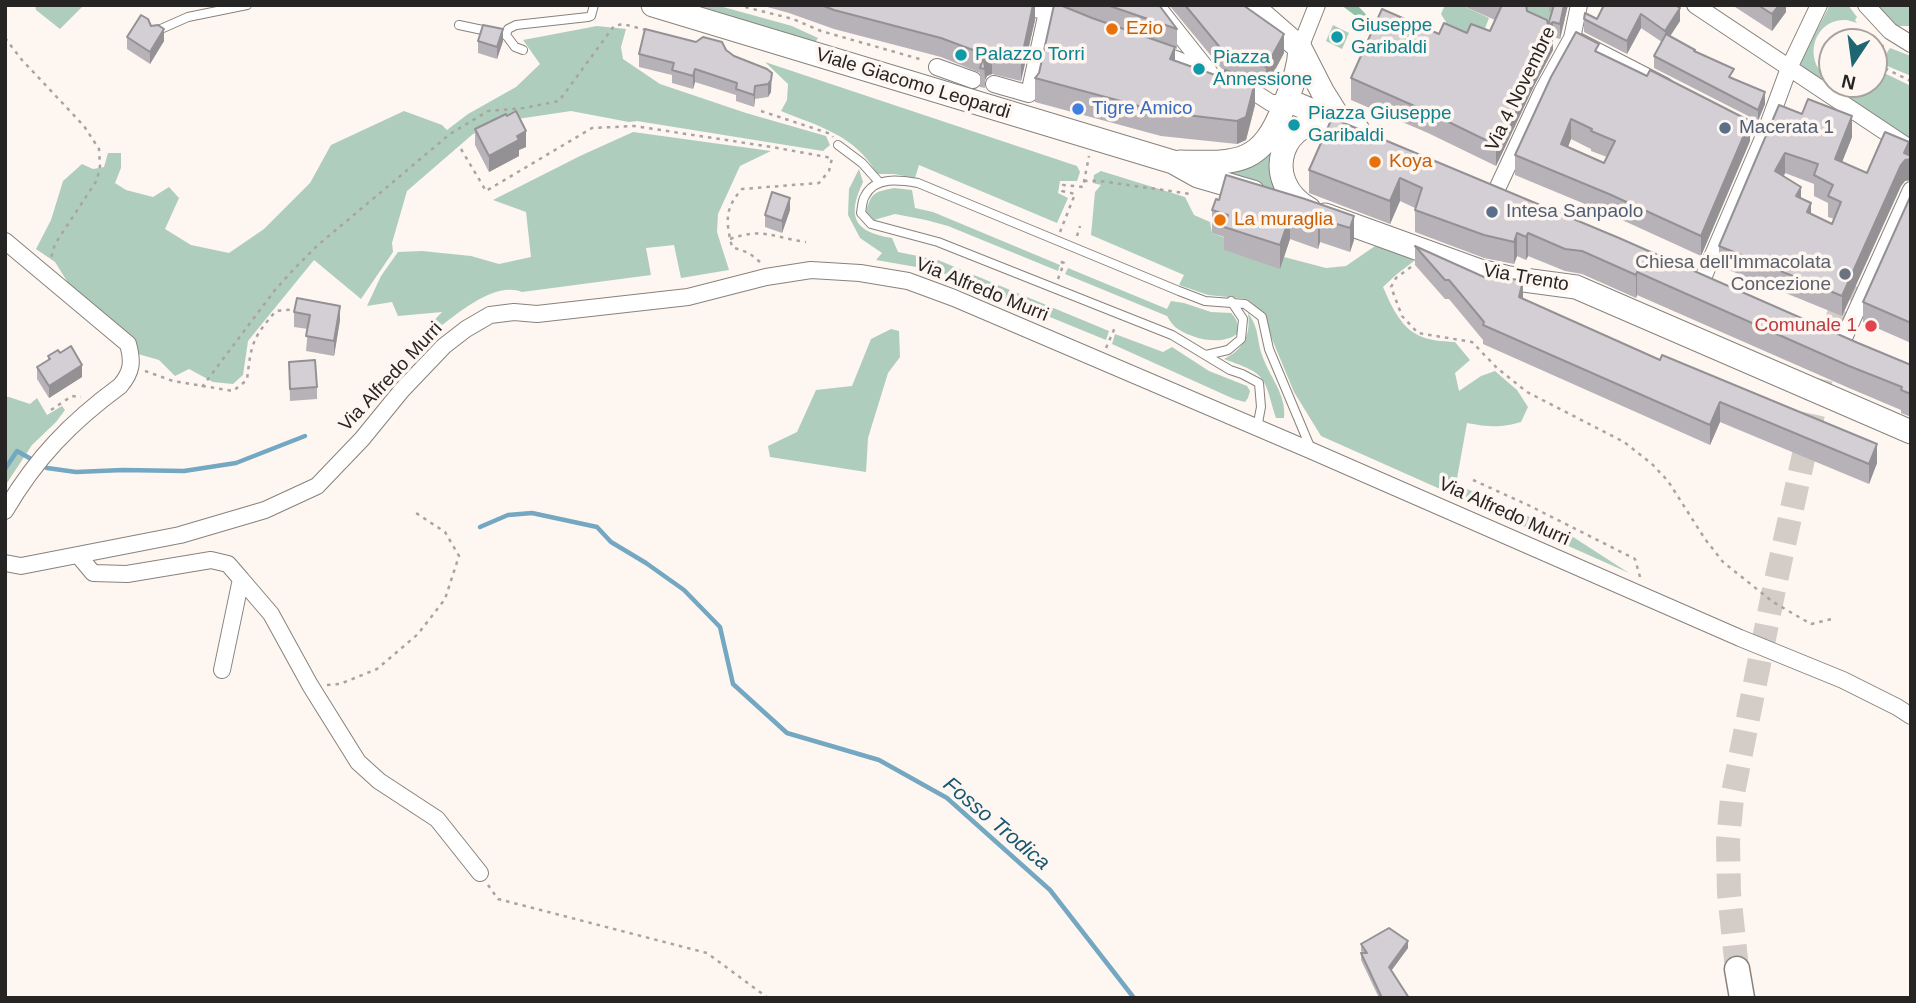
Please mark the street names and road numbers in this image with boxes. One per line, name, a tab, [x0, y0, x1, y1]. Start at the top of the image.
street label: Via 4 Novembre	[1481, 23, 1561, 155]
street label: Viale Giacomo Leopardi	[813, 44, 1013, 124]
street label: Via Alfredo Murri	[912, 253, 1052, 327]
street label: Via Trento	[1481, 259, 1571, 297]
street label: Via Alfredo Murri	[335, 318, 447, 436]
street label: Via Alfredo Murri	[1435, 473, 1573, 551]

